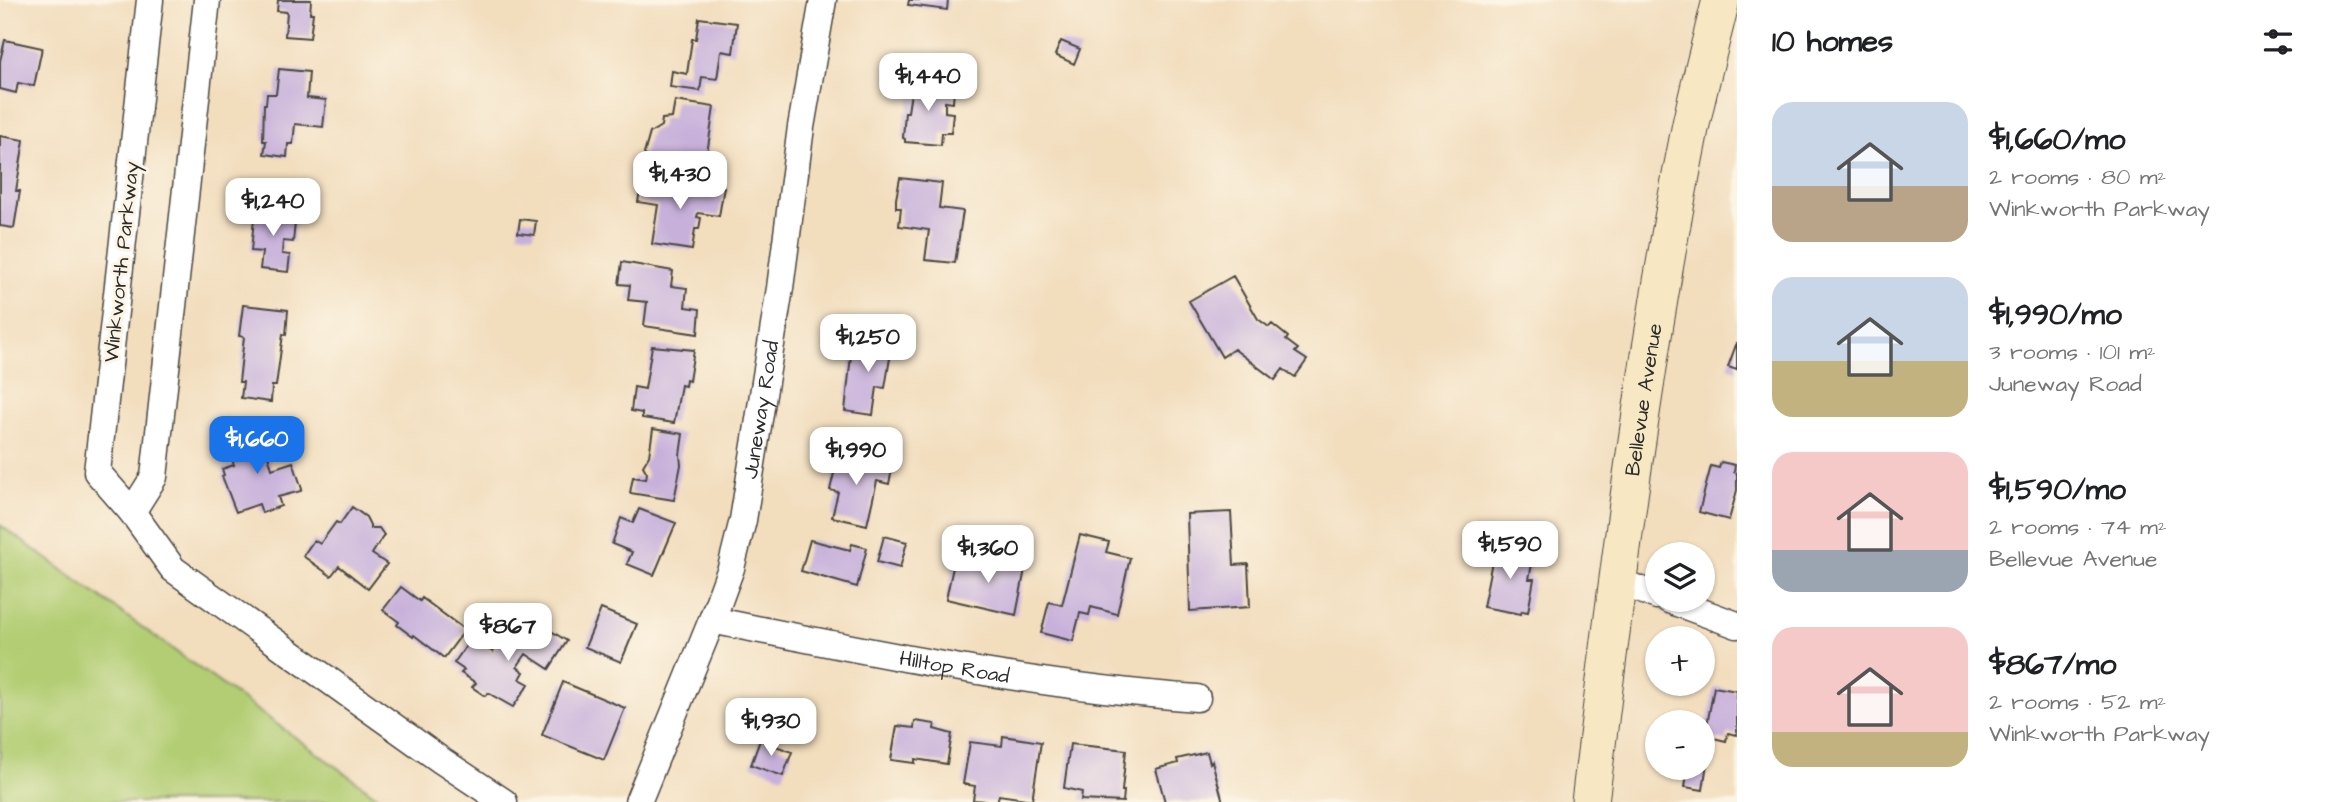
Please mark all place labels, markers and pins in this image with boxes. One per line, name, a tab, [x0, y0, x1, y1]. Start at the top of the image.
pin: $1,440	[871, 54, 985, 113]
pin: $1,430	[623, 152, 737, 211]
pin: $1,240	[216, 178, 330, 238]
pin: $1,250	[811, 314, 925, 374]
pin: $1,660	[200, 416, 314, 476]
pin: $1,990	[799, 428, 913, 487]
pin: $1,590	[1453, 522, 1567, 581]
pin: $1,360	[931, 526, 1045, 585]
pin: $867	[467, 604, 549, 663]
pin: $1,930	[714, 698, 828, 758]

